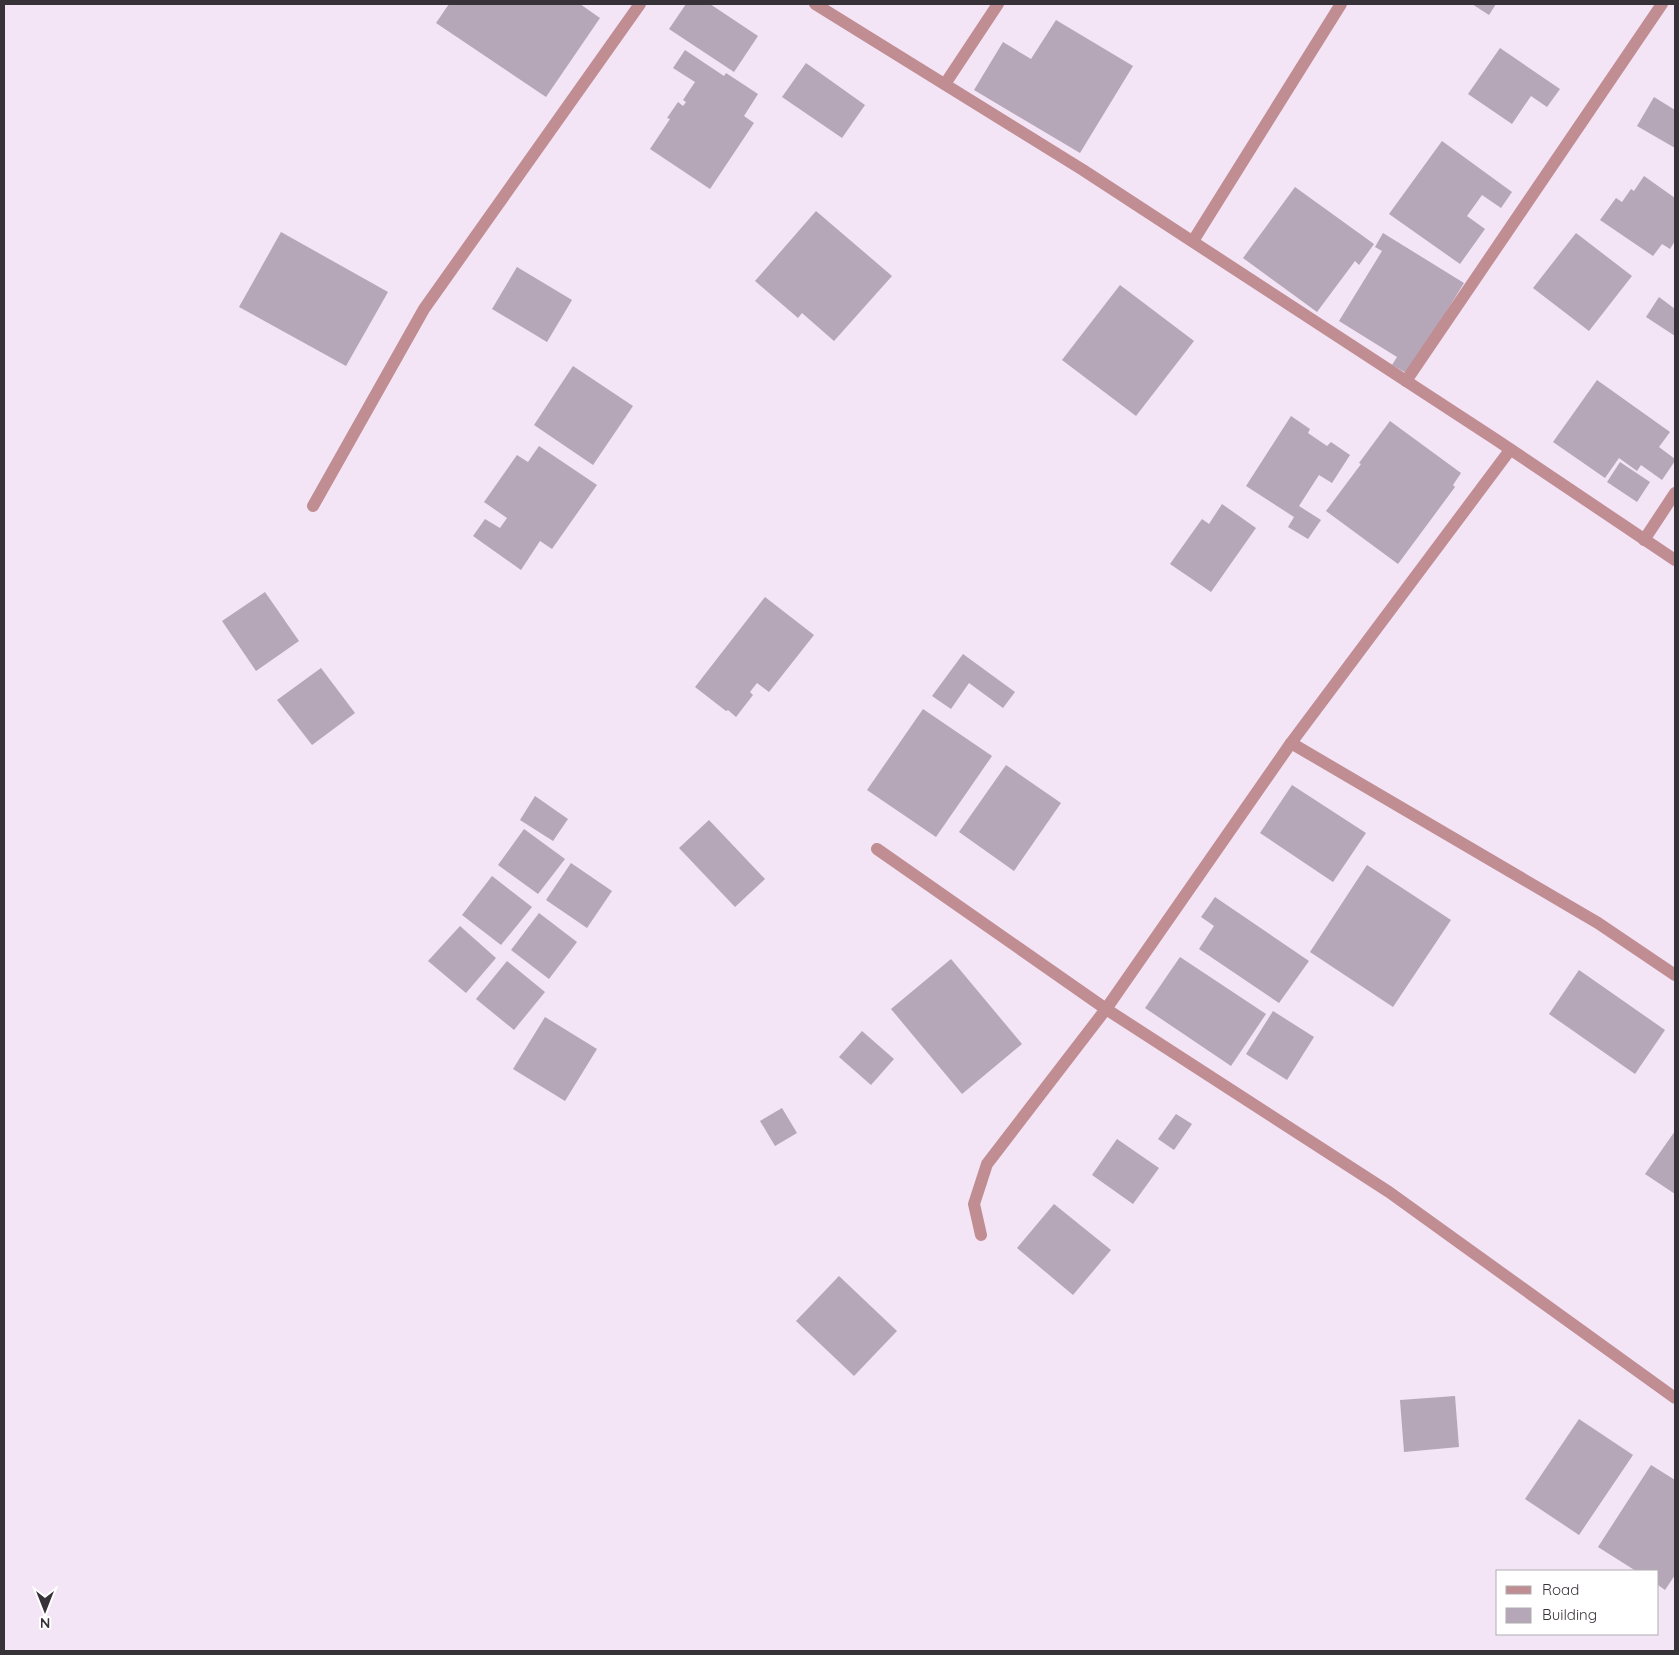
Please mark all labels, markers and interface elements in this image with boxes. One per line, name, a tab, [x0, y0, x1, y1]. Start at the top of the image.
legend	[1496, 1570, 1659, 1635]
text: Road	[1542, 1580, 1579, 1599]
north arrow	[20, 1585, 70, 1635]
text: Building	[1542, 1605, 1597, 1624]
text: N	[40, 1614, 50, 1632]

